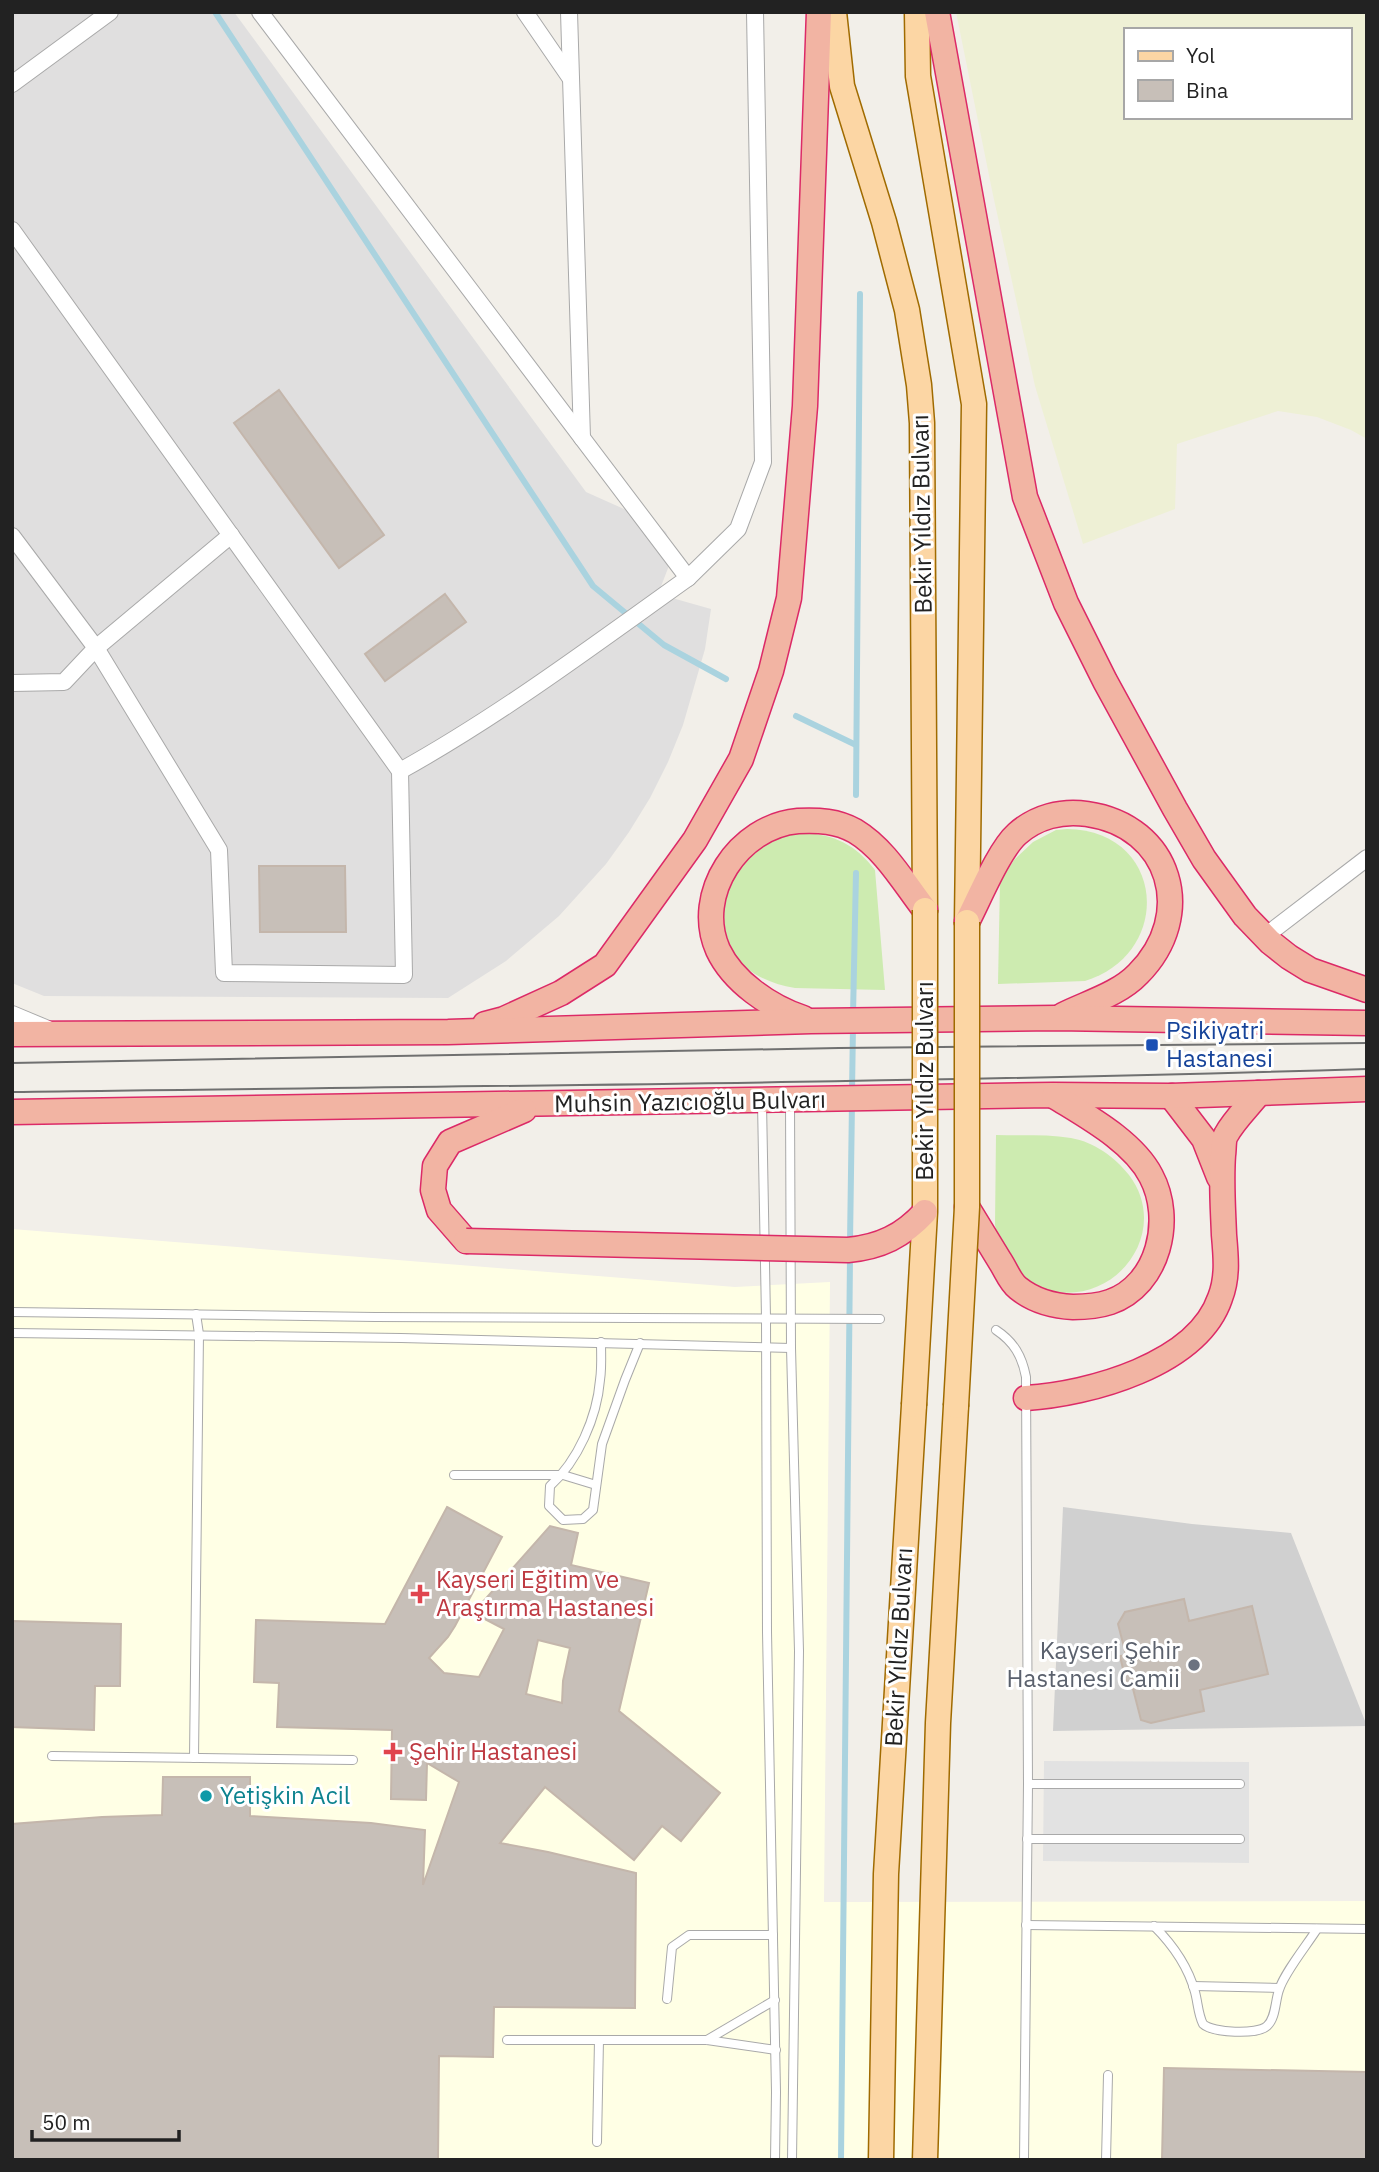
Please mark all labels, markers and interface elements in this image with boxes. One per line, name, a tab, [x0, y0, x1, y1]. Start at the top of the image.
legend	[1124, 28, 1351, 119]
text: Yol	[1186, 41, 1215, 69]
text: Bina	[1186, 76, 1228, 104]
street label: Bekir Yıldız Bulvarı	[903, 414, 939, 614]
street label: Bekir Yıldız Bulvarı	[908, 981, 940, 1181]
place label: Psikiyatri Hastanesi	[1166, 1014, 1273, 1074]
marker: Psikiyatri Hastanesi	[1144, 1037, 1160, 1053]
street label: Muhsin Yazıcıoğlu Bulvarı	[554, 1083, 826, 1119]
street label: Bekir Yıldız Bulvarı	[877, 1547, 919, 1747]
place label: Kayseri Eğitim ve Araştırma Hastanesi	[436, 1563, 654, 1623]
marker: Kayseri Eğitim ve Araştırma Hastanesi	[410, 1584, 430, 1604]
place label: Kayseri Şehir Hastanesi Camii	[1007, 1634, 1180, 1694]
marker: Kayseri Şehir Hastanesi Camii	[1186, 1657, 1202, 1673]
place label: Şehir Hastanesi	[409, 1735, 577, 1767]
marker: Şehir Hastanesi	[383, 1742, 403, 1762]
place label: Yetişkin Acil	[220, 1779, 350, 1811]
marker: Yetişkin Acil	[198, 1788, 214, 1804]
scale bar	[32, 2098, 178, 2142]
text: 50 m	[42, 2108, 91, 2136]

